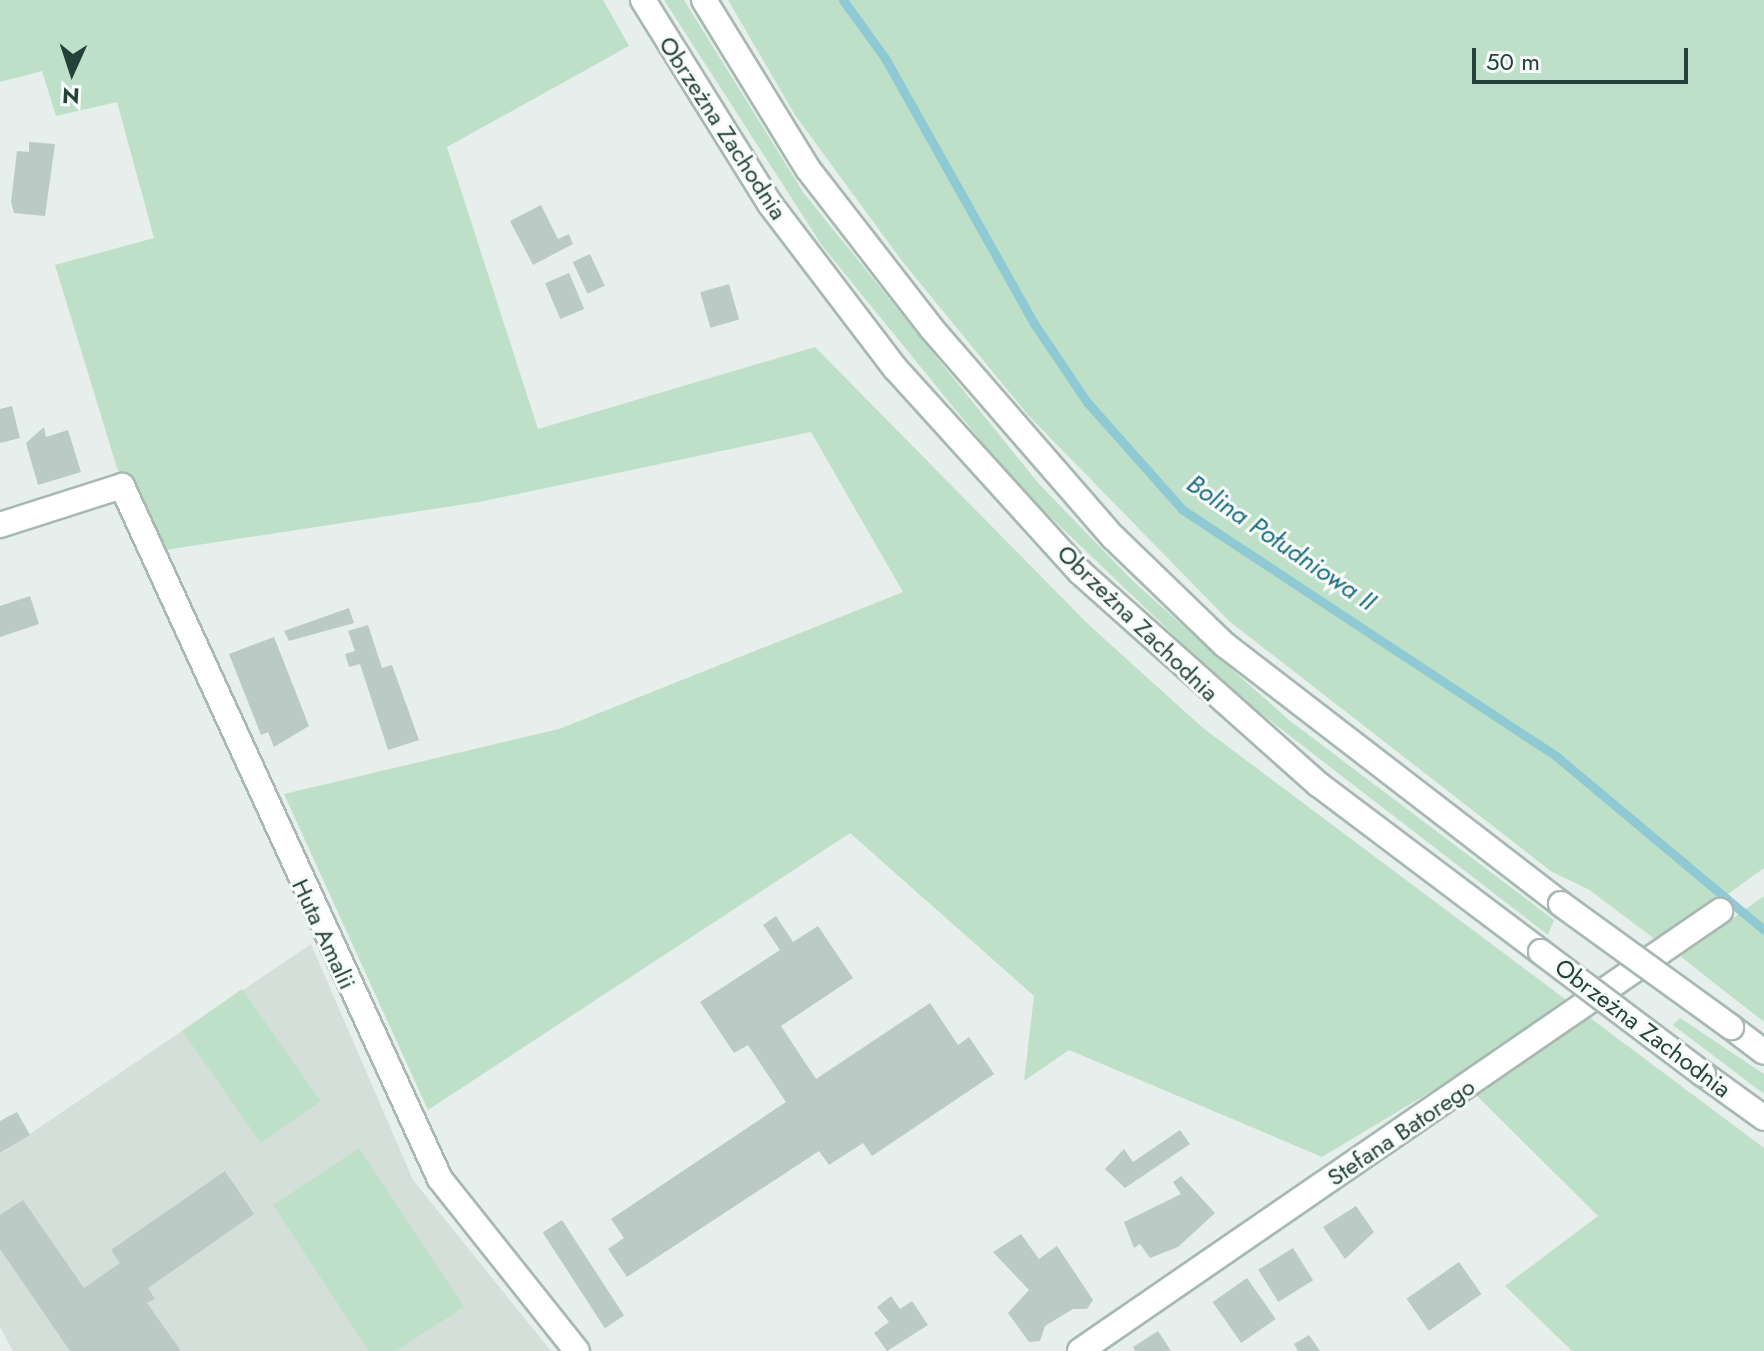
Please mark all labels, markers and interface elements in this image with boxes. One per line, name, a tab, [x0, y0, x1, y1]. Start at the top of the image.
street label: Obrzeżna Zachodnia	[653, 31, 793, 225]
north arrow	[32, 32, 112, 112]
scale bar	[1476, 32, 1692, 82]
text: 50 m	[1486, 44, 1540, 79]
text: N	[61, 80, 80, 112]
water label: Bolina Południowa II	[1181, 468, 1381, 618]
street label: Obrzeżna Zachodnia	[1051, 539, 1225, 707]
street label: Huta Amalii	[286, 874, 362, 994]
street label: Obrzeżna Zachodnia	[1549, 952, 1737, 1104]
street label: Stefana Batorego	[1322, 1072, 1480, 1192]

